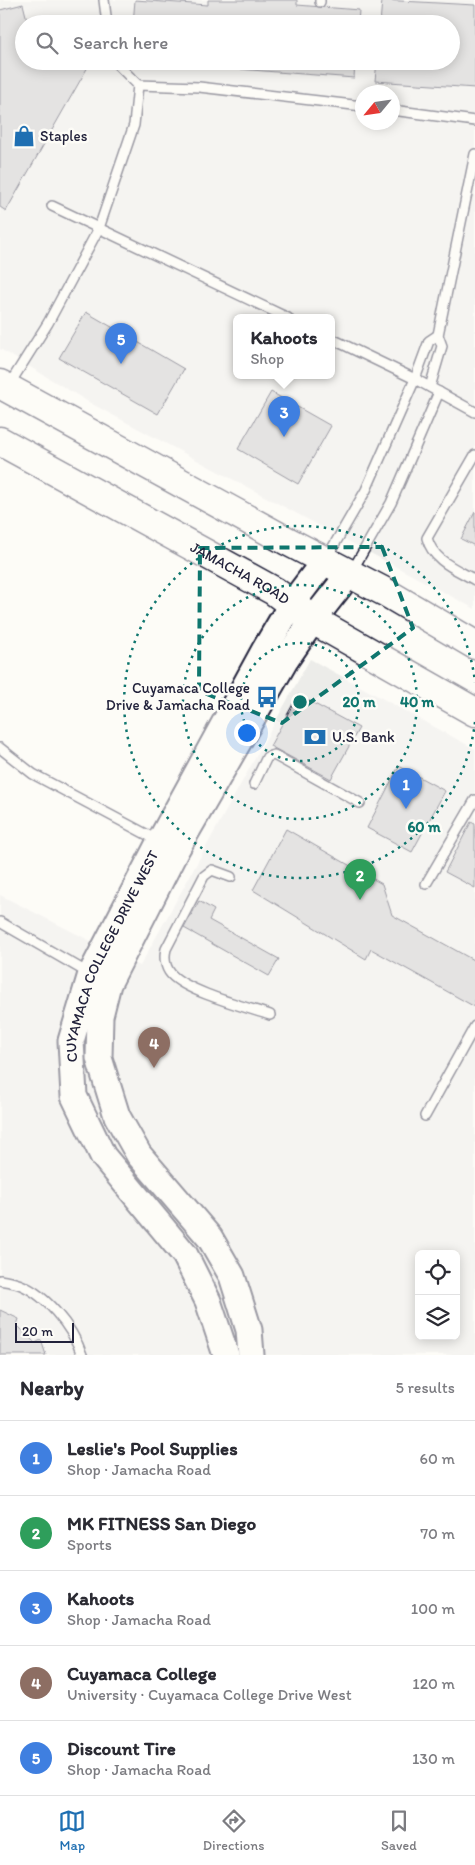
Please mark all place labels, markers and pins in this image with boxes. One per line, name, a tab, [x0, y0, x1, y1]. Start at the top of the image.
shop icon: Staples	[11, 123, 37, 149]
place label: Staples	[40, 127, 88, 145]
pin: 5	[105, 323, 137, 364]
pin: 3	[268, 396, 300, 437]
place label: Cuyamaca College Drive & Jamacha Road	[106, 679, 251, 714]
bus stop icon: Cuyamaca College Drive & Jamacha Road	[254, 684, 280, 710]
centre of rings	[291, 693, 309, 711]
bank icon: U.S. Bank	[302, 724, 328, 750]
place label: U.S. Bank	[332, 728, 395, 746]
pin: 1	[390, 768, 422, 809]
pin: 2	[344, 859, 376, 900]
pin: 4	[138, 1027, 170, 1068]

